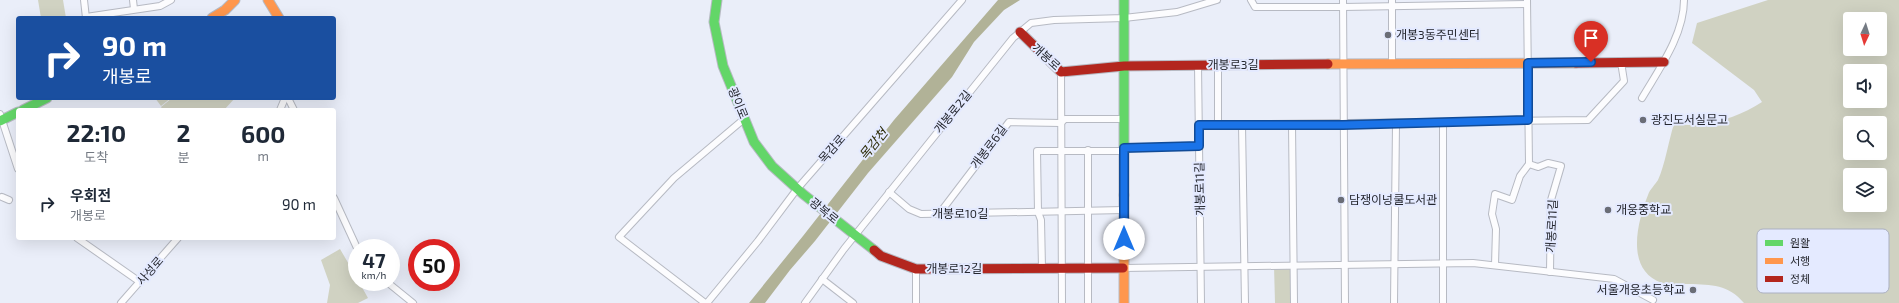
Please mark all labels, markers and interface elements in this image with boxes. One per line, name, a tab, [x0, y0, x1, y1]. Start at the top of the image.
north arrow	[1843, 12, 1887, 56]
map controls	[1843, 12, 1887, 212]
pin	[1574, 21, 1608, 62]
place label: 개봉3동주민센터	[1396, 27, 1480, 41]
icon: arrive	[1580, 27, 1602, 49]
text: 90 m	[102, 28, 167, 62]
marker: 개봉3동주민센터	[1383, 30, 1393, 40]
icon: right	[36, 32, 88, 84]
street label: 개봉로	[1030, 40, 1064, 73]
street label: 개봉로3길	[1208, 57, 1258, 71]
button: sound	[1843, 64, 1887, 108]
text: 개봉로	[102, 65, 152, 87]
street label: 광이로	[726, 85, 752, 121]
street label: 개봉로2길	[931, 87, 974, 136]
place label: 광진도서실문고	[1651, 112, 1728, 126]
marker: 광진도서실문고	[1638, 115, 1648, 125]
button: search	[1843, 116, 1887, 160]
text: 22:10	[67, 118, 126, 147]
text: 2	[177, 118, 191, 147]
text: 600	[241, 119, 285, 148]
street label: 개봉로6길	[967, 122, 1009, 171]
water label: 목감천	[855, 124, 891, 163]
street label: 목감로	[815, 131, 847, 165]
text: m	[258, 148, 269, 164]
text: 도착	[84, 149, 108, 165]
text: 분	[178, 149, 190, 165]
street label: 개봉로11길	[1192, 162, 1206, 216]
button: layers	[1843, 168, 1887, 212]
text: 우회전	[70, 186, 111, 204]
place label: 담쟁이넝쿨도서관	[1349, 192, 1437, 206]
icon: right	[36, 193, 58, 215]
street label: 광복로	[807, 194, 842, 226]
text: 90 m	[282, 195, 316, 213]
marker: 담쟁이넝쿨도서관	[1336, 195, 1346, 205]
street label: 개봉로11길	[1543, 199, 1559, 253]
place label: 개웅중학교	[1616, 202, 1671, 216]
marker: 개웅중학교	[1603, 205, 1613, 215]
street label: 개봉로10길	[932, 206, 988, 220]
text: 개봉로	[70, 207, 106, 223]
position arrow	[1103, 218, 1145, 260]
legend	[1757, 229, 1889, 293]
text: 원활	[1790, 236, 1810, 249]
speed limit sign: 50	[408, 239, 460, 291]
text: 47	[362, 248, 386, 272]
street label: 사성로	[133, 253, 165, 287]
text: 서행	[1790, 254, 1810, 267]
street label: 개봉로12길	[926, 261, 982, 275]
text: km/h	[362, 269, 386, 281]
text: 정체	[1790, 272, 1810, 285]
place label: 서울개웅초등학교	[1597, 282, 1685, 296]
marker: 서울개웅초등학교	[1688, 285, 1698, 295]

